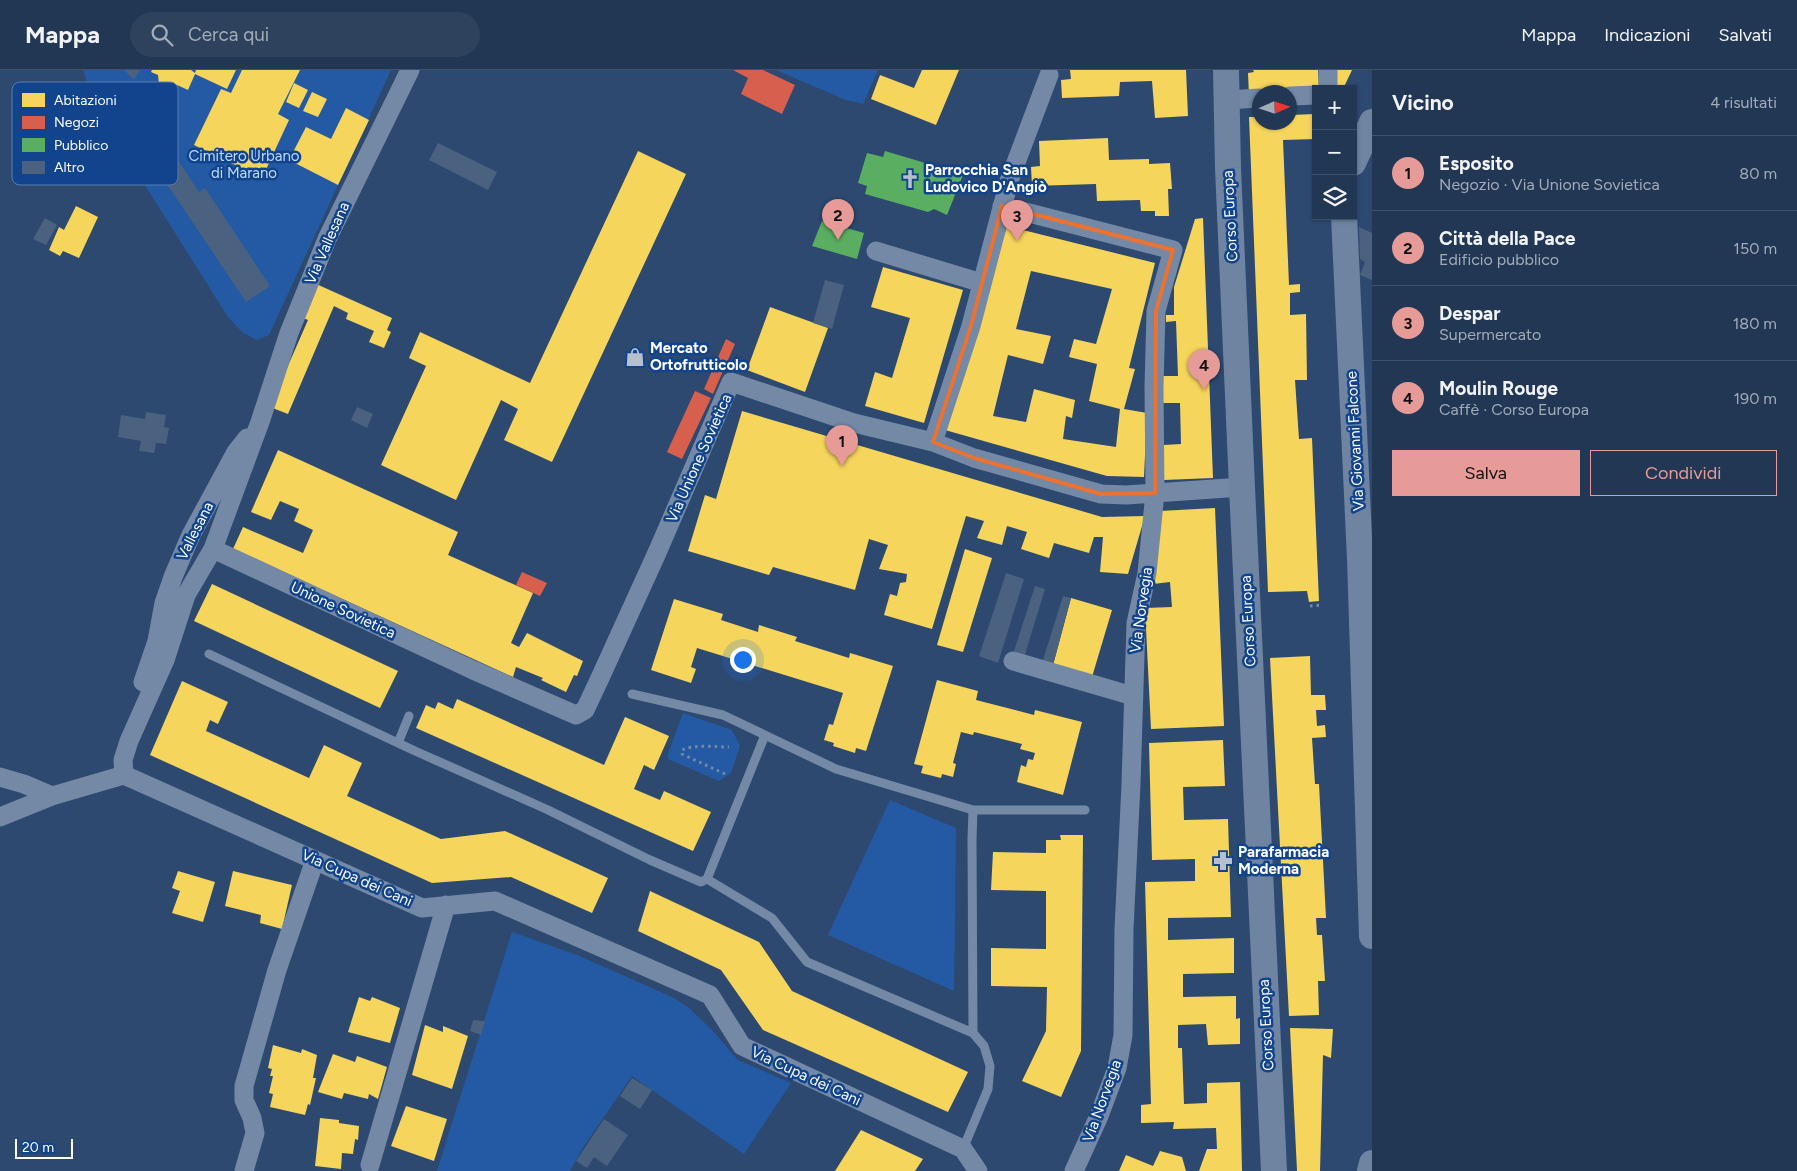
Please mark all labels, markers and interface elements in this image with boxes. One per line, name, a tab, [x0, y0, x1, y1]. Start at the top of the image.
search box	[130, 12, 480, 57]
text: Mappa	[25, 20, 100, 49]
icon: search	[148, 21, 176, 49]
text: Cerca qui	[188, 23, 269, 46]
text: Mappa	[1521, 24, 1576, 46]
text: Indicazioni	[1604, 24, 1690, 46]
text: Salvati	[1718, 24, 1772, 46]
legend	[12, 82, 178, 185]
north arrow	[1252, 85, 1297, 130]
map controls	[1312, 85, 1357, 220]
button: +	[1312, 85, 1357, 130]
text: Vicino	[1392, 90, 1454, 115]
text: Abitazioni	[54, 92, 117, 109]
text: 4 risultati	[1710, 93, 1777, 112]
text: Negozi	[54, 114, 99, 131]
button: −	[1312, 130, 1357, 175]
text: Pubblico	[54, 137, 108, 154]
park label: Cimitero Urbano di Marano	[188, 147, 300, 182]
text: Esposito	[1439, 152, 1514, 175]
text: Altro	[54, 159, 85, 176]
place label: Parrocchia San Ludovico D'Angiò	[925, 161, 1047, 196]
text: 1	[1405, 164, 1411, 183]
text: 80 m	[1739, 164, 1777, 183]
church icon: Parrocchia San Ludovico D'Angiò	[899, 168, 921, 190]
street label: Corso Europa	[1219, 170, 1241, 262]
button: layers	[1312, 175, 1357, 220]
text: Negozio · Via Unione Sovietica	[1439, 175, 1660, 194]
street label: Via Vallesana	[301, 199, 353, 287]
pin: 2	[822, 199, 854, 240]
pin: 3	[1001, 200, 1033, 241]
text: Città della Pace	[1439, 227, 1576, 250]
text: 2	[1403, 239, 1413, 258]
text: 150 m	[1733, 239, 1777, 258]
text: Edificio pubblico	[1439, 250, 1559, 269]
text: Despar	[1439, 302, 1500, 325]
text: 3	[1404, 314, 1412, 333]
text: 180 m	[1733, 314, 1777, 333]
text: Supermercato	[1439, 325, 1541, 344]
place label: Mercato Ortofrutticolo	[650, 339, 748, 374]
shop icon: Mercato Ortofrutticolo	[624, 346, 646, 368]
pin: 4	[1188, 349, 1220, 390]
street label: Via Giovanni Falcone	[1342, 371, 1368, 511]
text: Moulin Rouge	[1439, 377, 1558, 400]
text: 4	[1403, 389, 1413, 408]
text: 190 m	[1734, 389, 1777, 408]
street label: Via Unione Sovietica	[663, 391, 735, 525]
text: Caffè · Corso Europa	[1439, 400, 1589, 419]
pin: 1	[826, 425, 858, 466]
button: Salva	[1392, 450, 1580, 496]
button: Condividi	[1590, 450, 1777, 496]
street label: Vallesana	[173, 499, 217, 563]
street label: Via Norvegia	[1126, 566, 1156, 654]
street label: Corso Europa	[1237, 575, 1259, 667]
street label: Unione Sovietica	[288, 578, 398, 642]
your location	[730, 647, 756, 673]
place label: Parafarmacia Moderna	[1238, 843, 1329, 878]
street label: Via Cupa dei Cani	[299, 846, 415, 910]
pharmacy icon: Parafarmacia Moderna	[1212, 850, 1234, 872]
street label: Corso Europa	[1255, 979, 1277, 1071]
street label: Via Cupa dei Cani	[748, 1043, 864, 1109]
street label: Via Norvegia	[1079, 1057, 1125, 1145]
scale bar	[15, 1136, 72, 1159]
text: 20 m	[22, 1139, 54, 1156]

